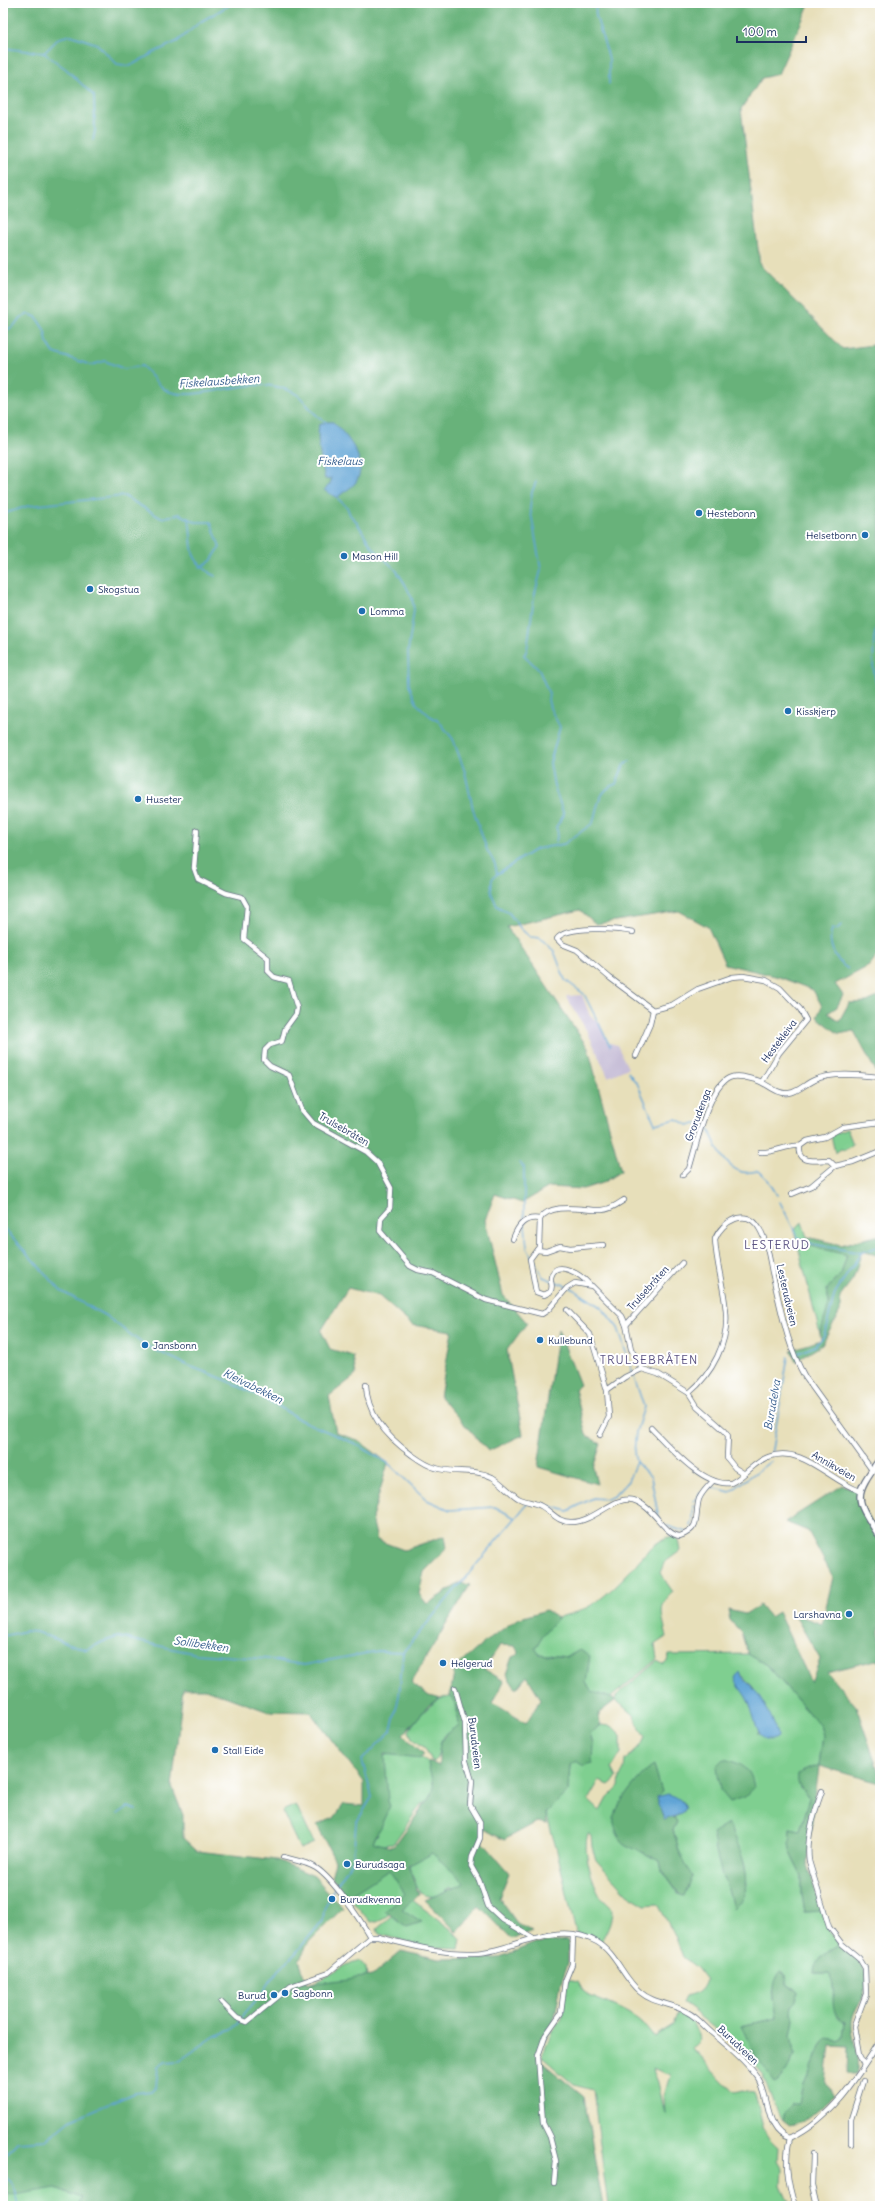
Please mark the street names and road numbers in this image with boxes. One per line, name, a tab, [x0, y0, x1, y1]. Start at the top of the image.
street label: Hestekleiva	[758, 1016, 800, 1065]
street label: Grorudenga	[682, 1087, 714, 1143]
street label: Trulsebråten	[316, 1109, 372, 1149]
street label: Trulsebråten	[624, 1263, 672, 1313]
street label: Lesterudveien	[774, 1263, 800, 1327]
street label: Annikveien	[810, 1448, 859, 1484]
street label: Burudveien	[465, 1716, 485, 1770]
street label: Burudveien	[715, 2023, 762, 2068]

